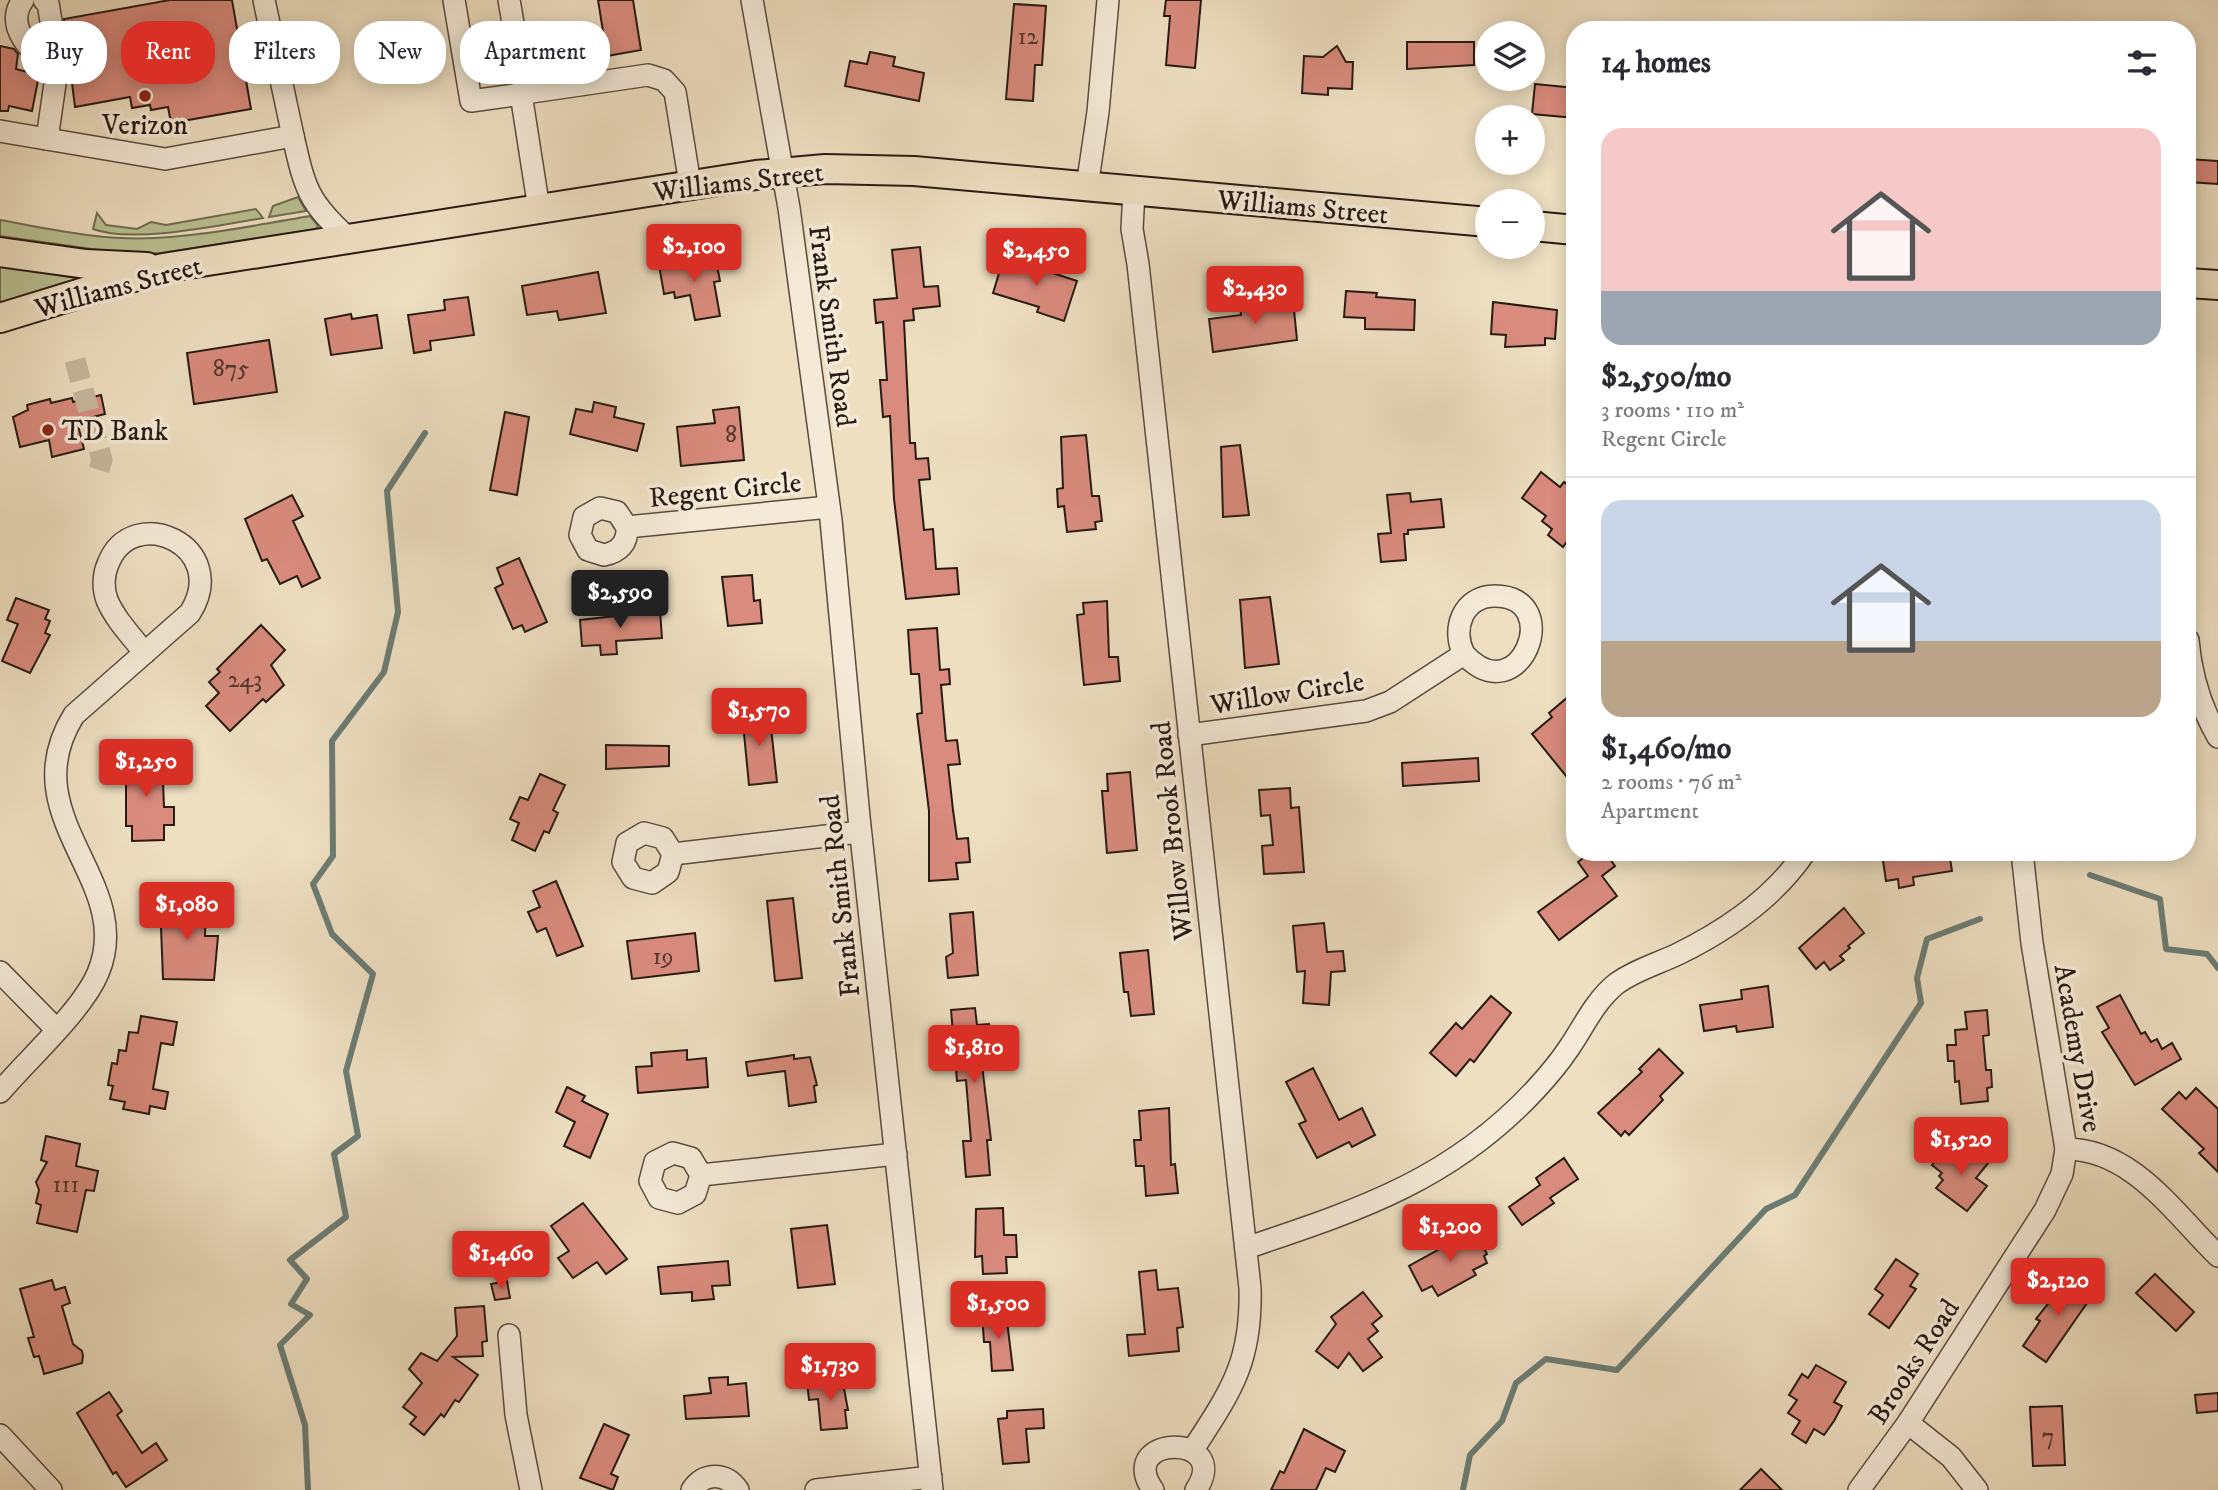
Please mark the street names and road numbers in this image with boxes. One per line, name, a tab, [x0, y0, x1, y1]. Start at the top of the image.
street label: Williams Street	[650, 155, 825, 210]
street label: Williams Street	[1215, 183, 1390, 232]
street label: Frank Smith Road	[800, 223, 863, 429]
street label: Williams Street	[30, 248, 206, 327]
street label: Regent Circle	[647, 465, 803, 516]
street label: Willow Circle	[1207, 664, 1367, 723]
street label: Willow Brook Road	[1144, 720, 1202, 943]
street label: Frank Smith Road	[812, 793, 869, 999]
street label: Academy Drive	[2046, 962, 2110, 1135]
street label: Brooks Road	[1861, 1293, 1968, 1431]

